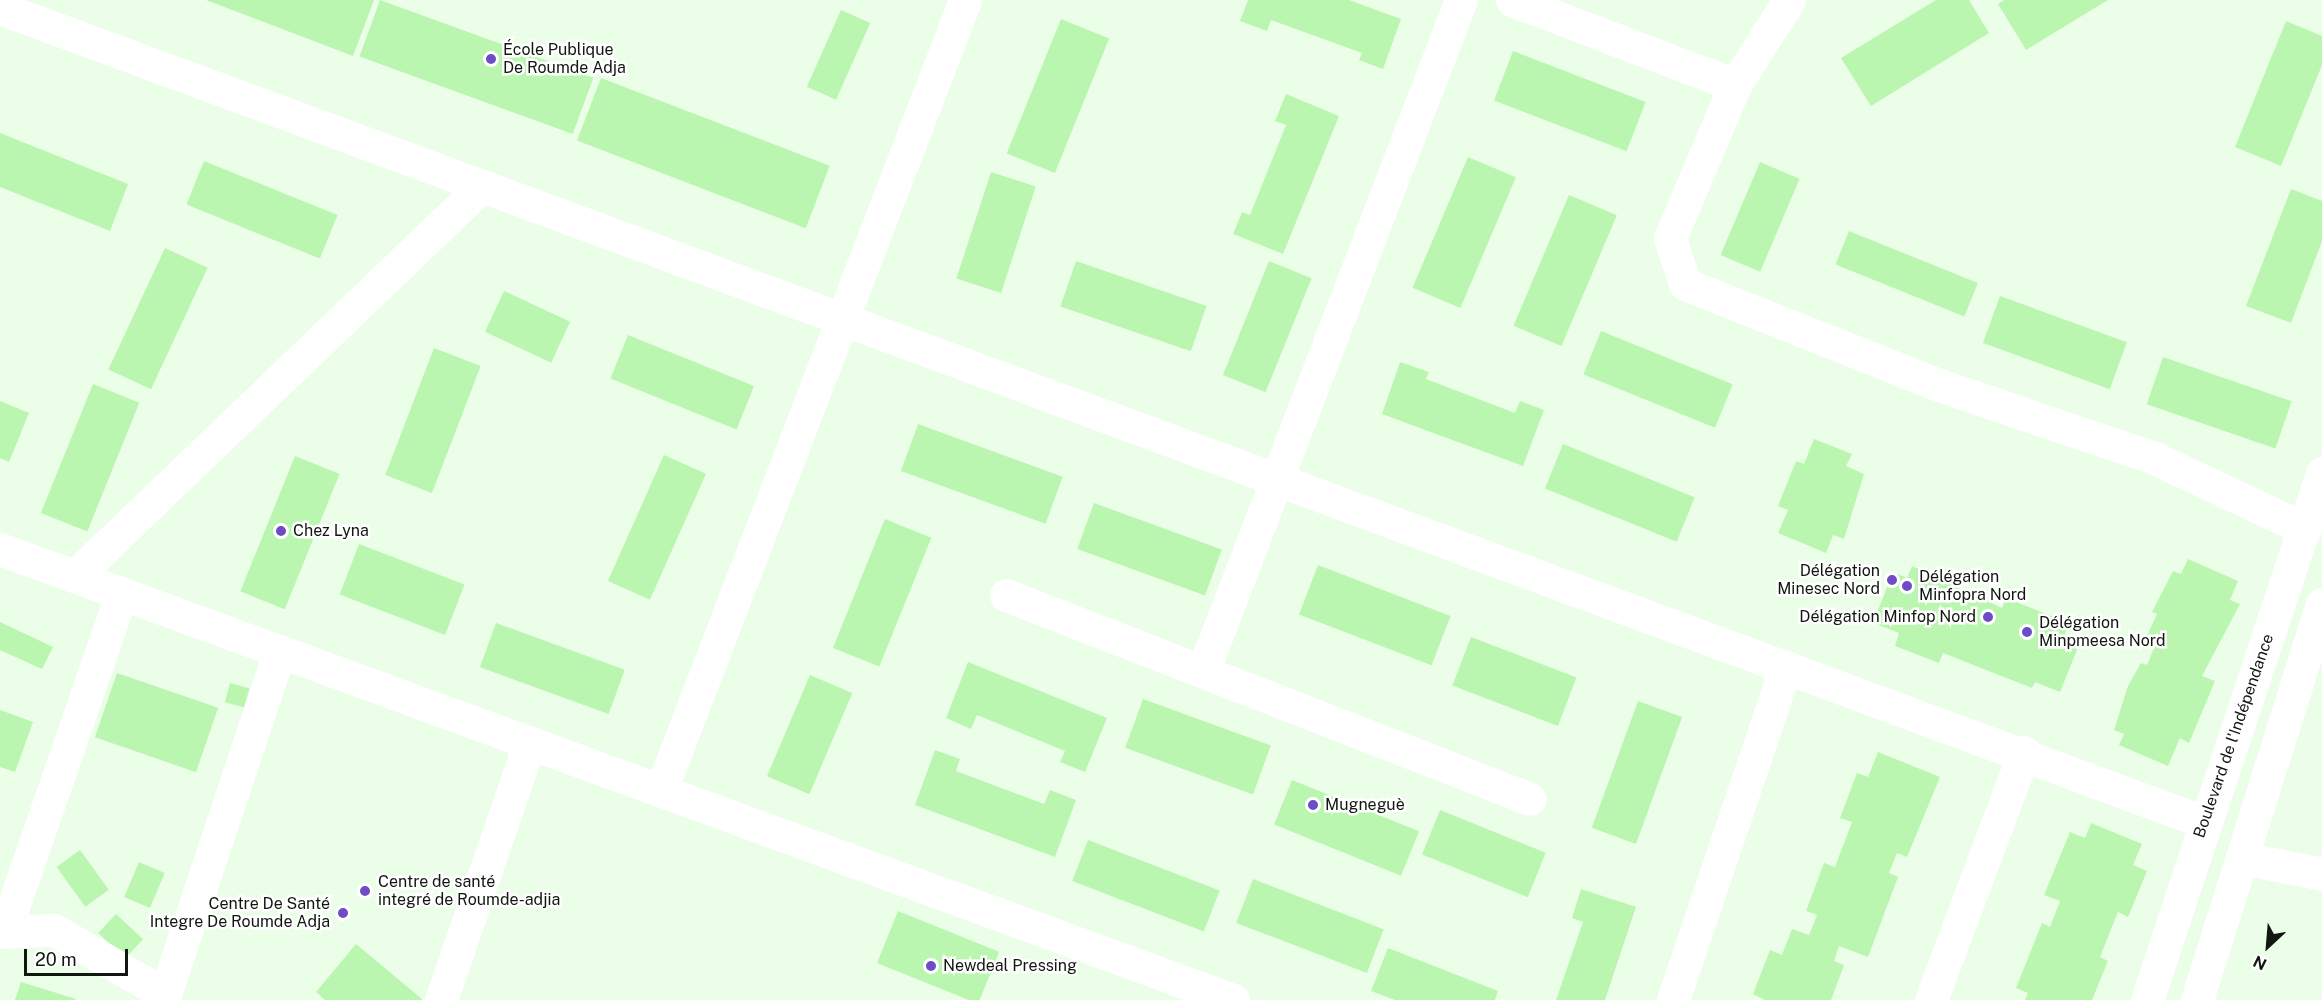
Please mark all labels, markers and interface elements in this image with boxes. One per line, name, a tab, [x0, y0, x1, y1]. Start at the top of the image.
place label: École Publique De Roumde Adja	[503, 40, 626, 78]
marker: École Publique De Roumde Adja	[484, 52, 498, 66]
place label: Chez Lyna	[293, 521, 369, 541]
marker: Chez Lyna	[274, 524, 288, 538]
place label: Délégation Minesec Nord	[1777, 561, 1880, 599]
place label: Délégation Minfopra Nord	[1919, 567, 2026, 605]
marker: Délégation Minesec Nord	[1885, 573, 1899, 587]
marker: Délégation Minfopra Nord	[1900, 579, 1914, 593]
place label: Délégation Minfop Nord	[1799, 607, 1976, 627]
marker: Délégation Minfop Nord	[1981, 610, 1995, 624]
place label: Délégation Minpmeesa Nord	[2039, 613, 2165, 651]
marker: Délégation Minpmeesa Nord	[2020, 625, 2034, 639]
street label: Boulevard de l'Indépendance	[2190, 631, 2278, 841]
place label: Mugneguè	[1325, 795, 1405, 815]
marker: Mugneguè	[1306, 798, 1320, 812]
place label: Centre de santé integré de Roumde-adjia	[378, 872, 561, 910]
marker: Centre de santé integré de Roumde-adjia	[356, 882, 374, 900]
place label: Centre De Santé Integre De Roumde Adja	[149, 894, 330, 932]
marker: Centre De Santé Integre De Roumde Adja	[334, 904, 352, 922]
north arrow	[2238, 916, 2298, 976]
scale bar	[27, 937, 130, 975]
text: 20 m	[35, 949, 77, 970]
text: N	[2250, 951, 2270, 974]
place label: Newdeal Pressing	[943, 956, 1077, 976]
marker: Newdeal Pressing	[924, 959, 938, 973]

